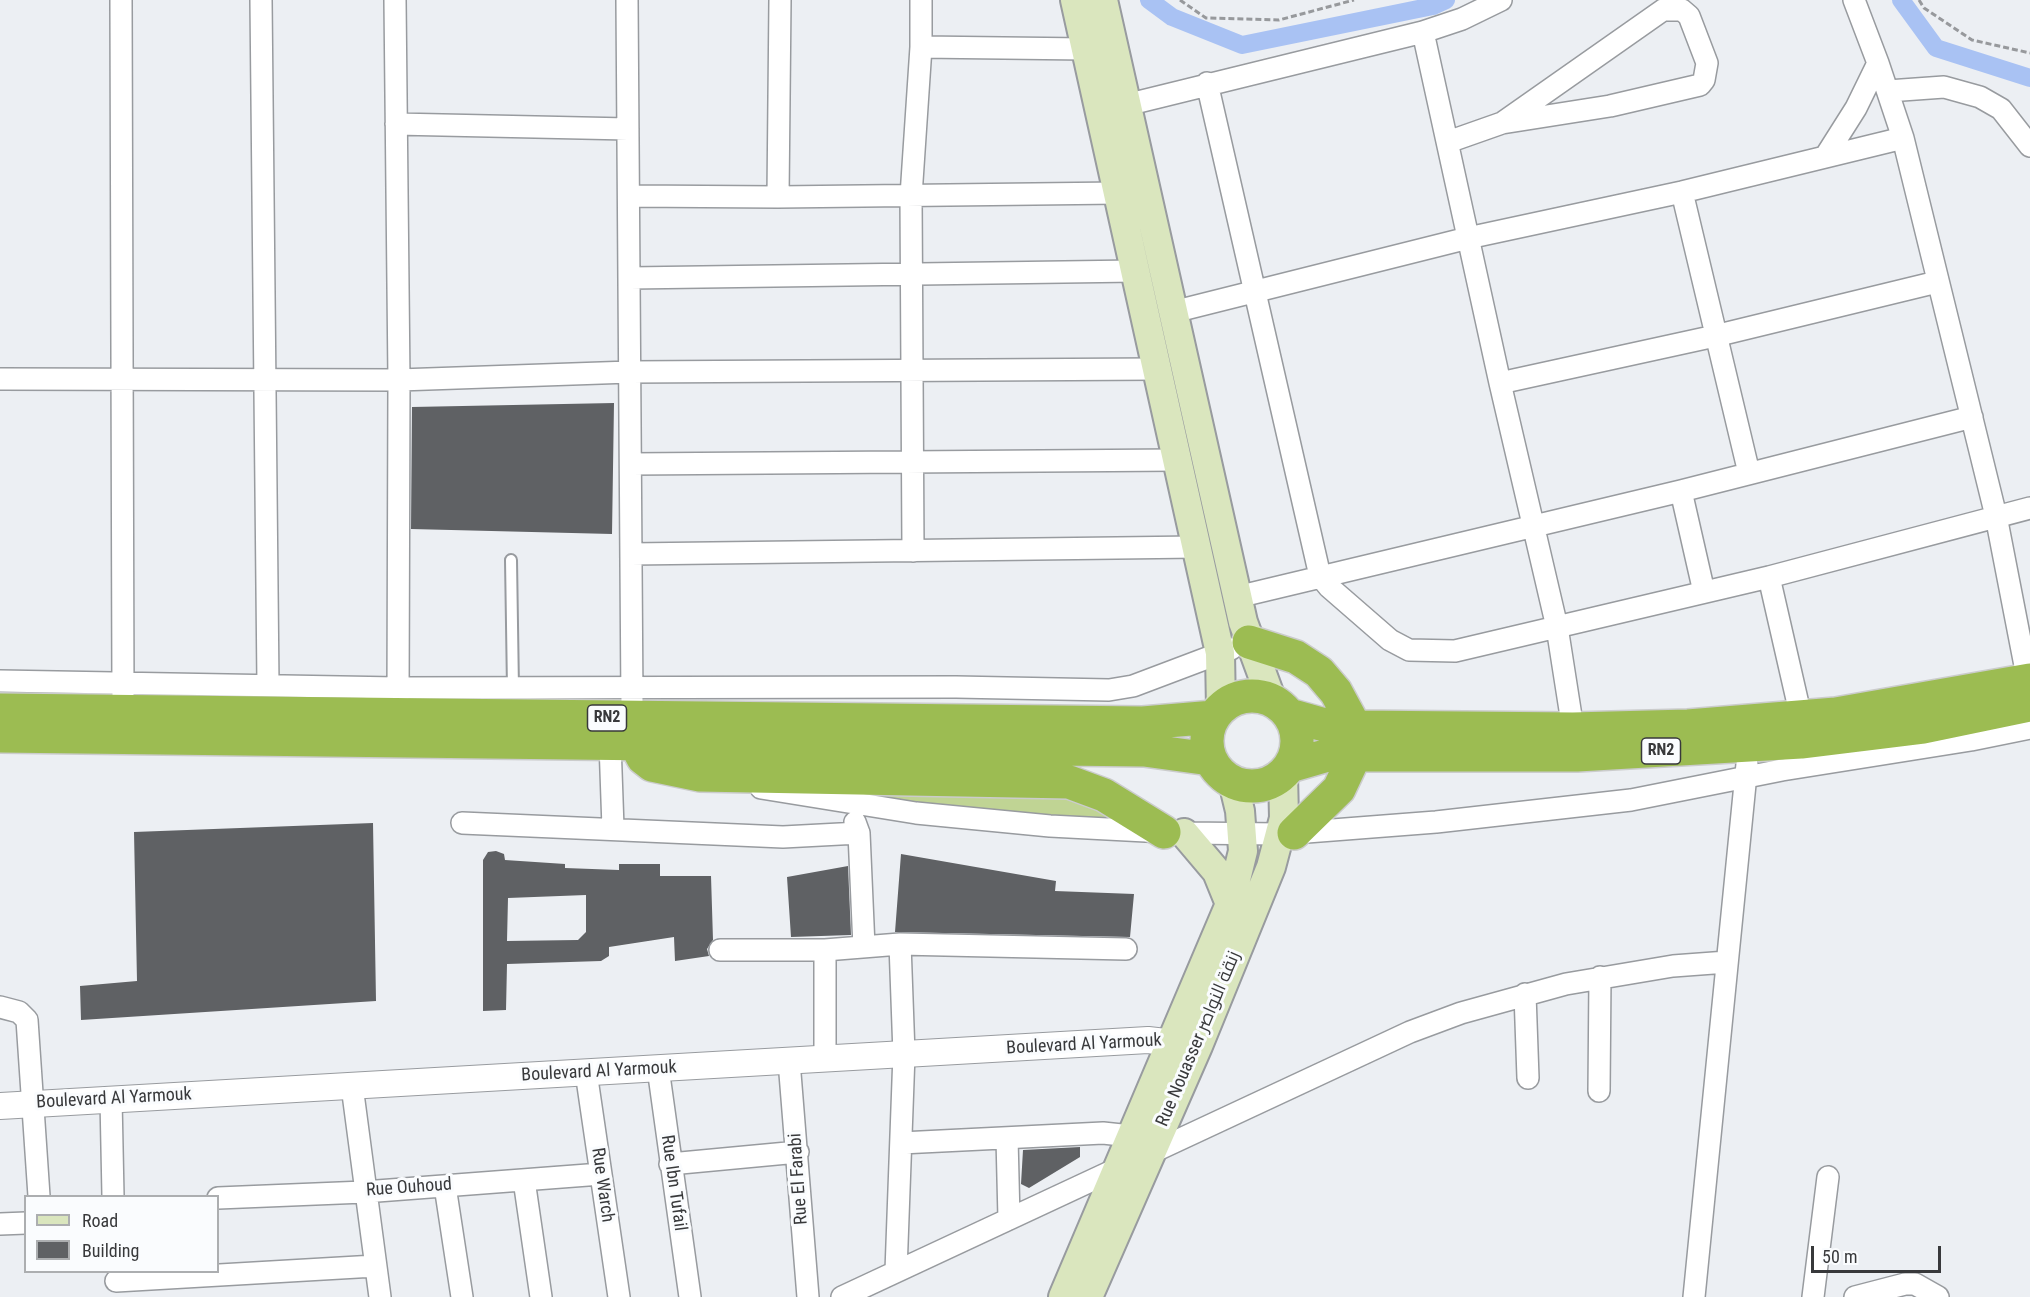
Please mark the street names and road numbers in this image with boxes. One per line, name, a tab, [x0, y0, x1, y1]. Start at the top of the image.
road number: RN2	[588, 705, 626, 731]
road number: RN2	[1642, 738, 1680, 764]
street label: Rue Nouasser زنقة النواصر	[1152, 948, 1246, 1130]
street label: Boulevard Al Yarmouk	[1006, 1030, 1162, 1060]
street label: Boulevard Al Yarmouk	[521, 1057, 677, 1087]
street label: Boulevard Al Yarmouk	[36, 1084, 192, 1114]
street label: Rue El Farabi	[785, 1132, 813, 1226]
street label: Rue Ibn Tufail	[656, 1134, 690, 1232]
street label: Rue Warch	[586, 1146, 618, 1224]
street label: Rue Ouhoud	[365, 1174, 453, 1202]

